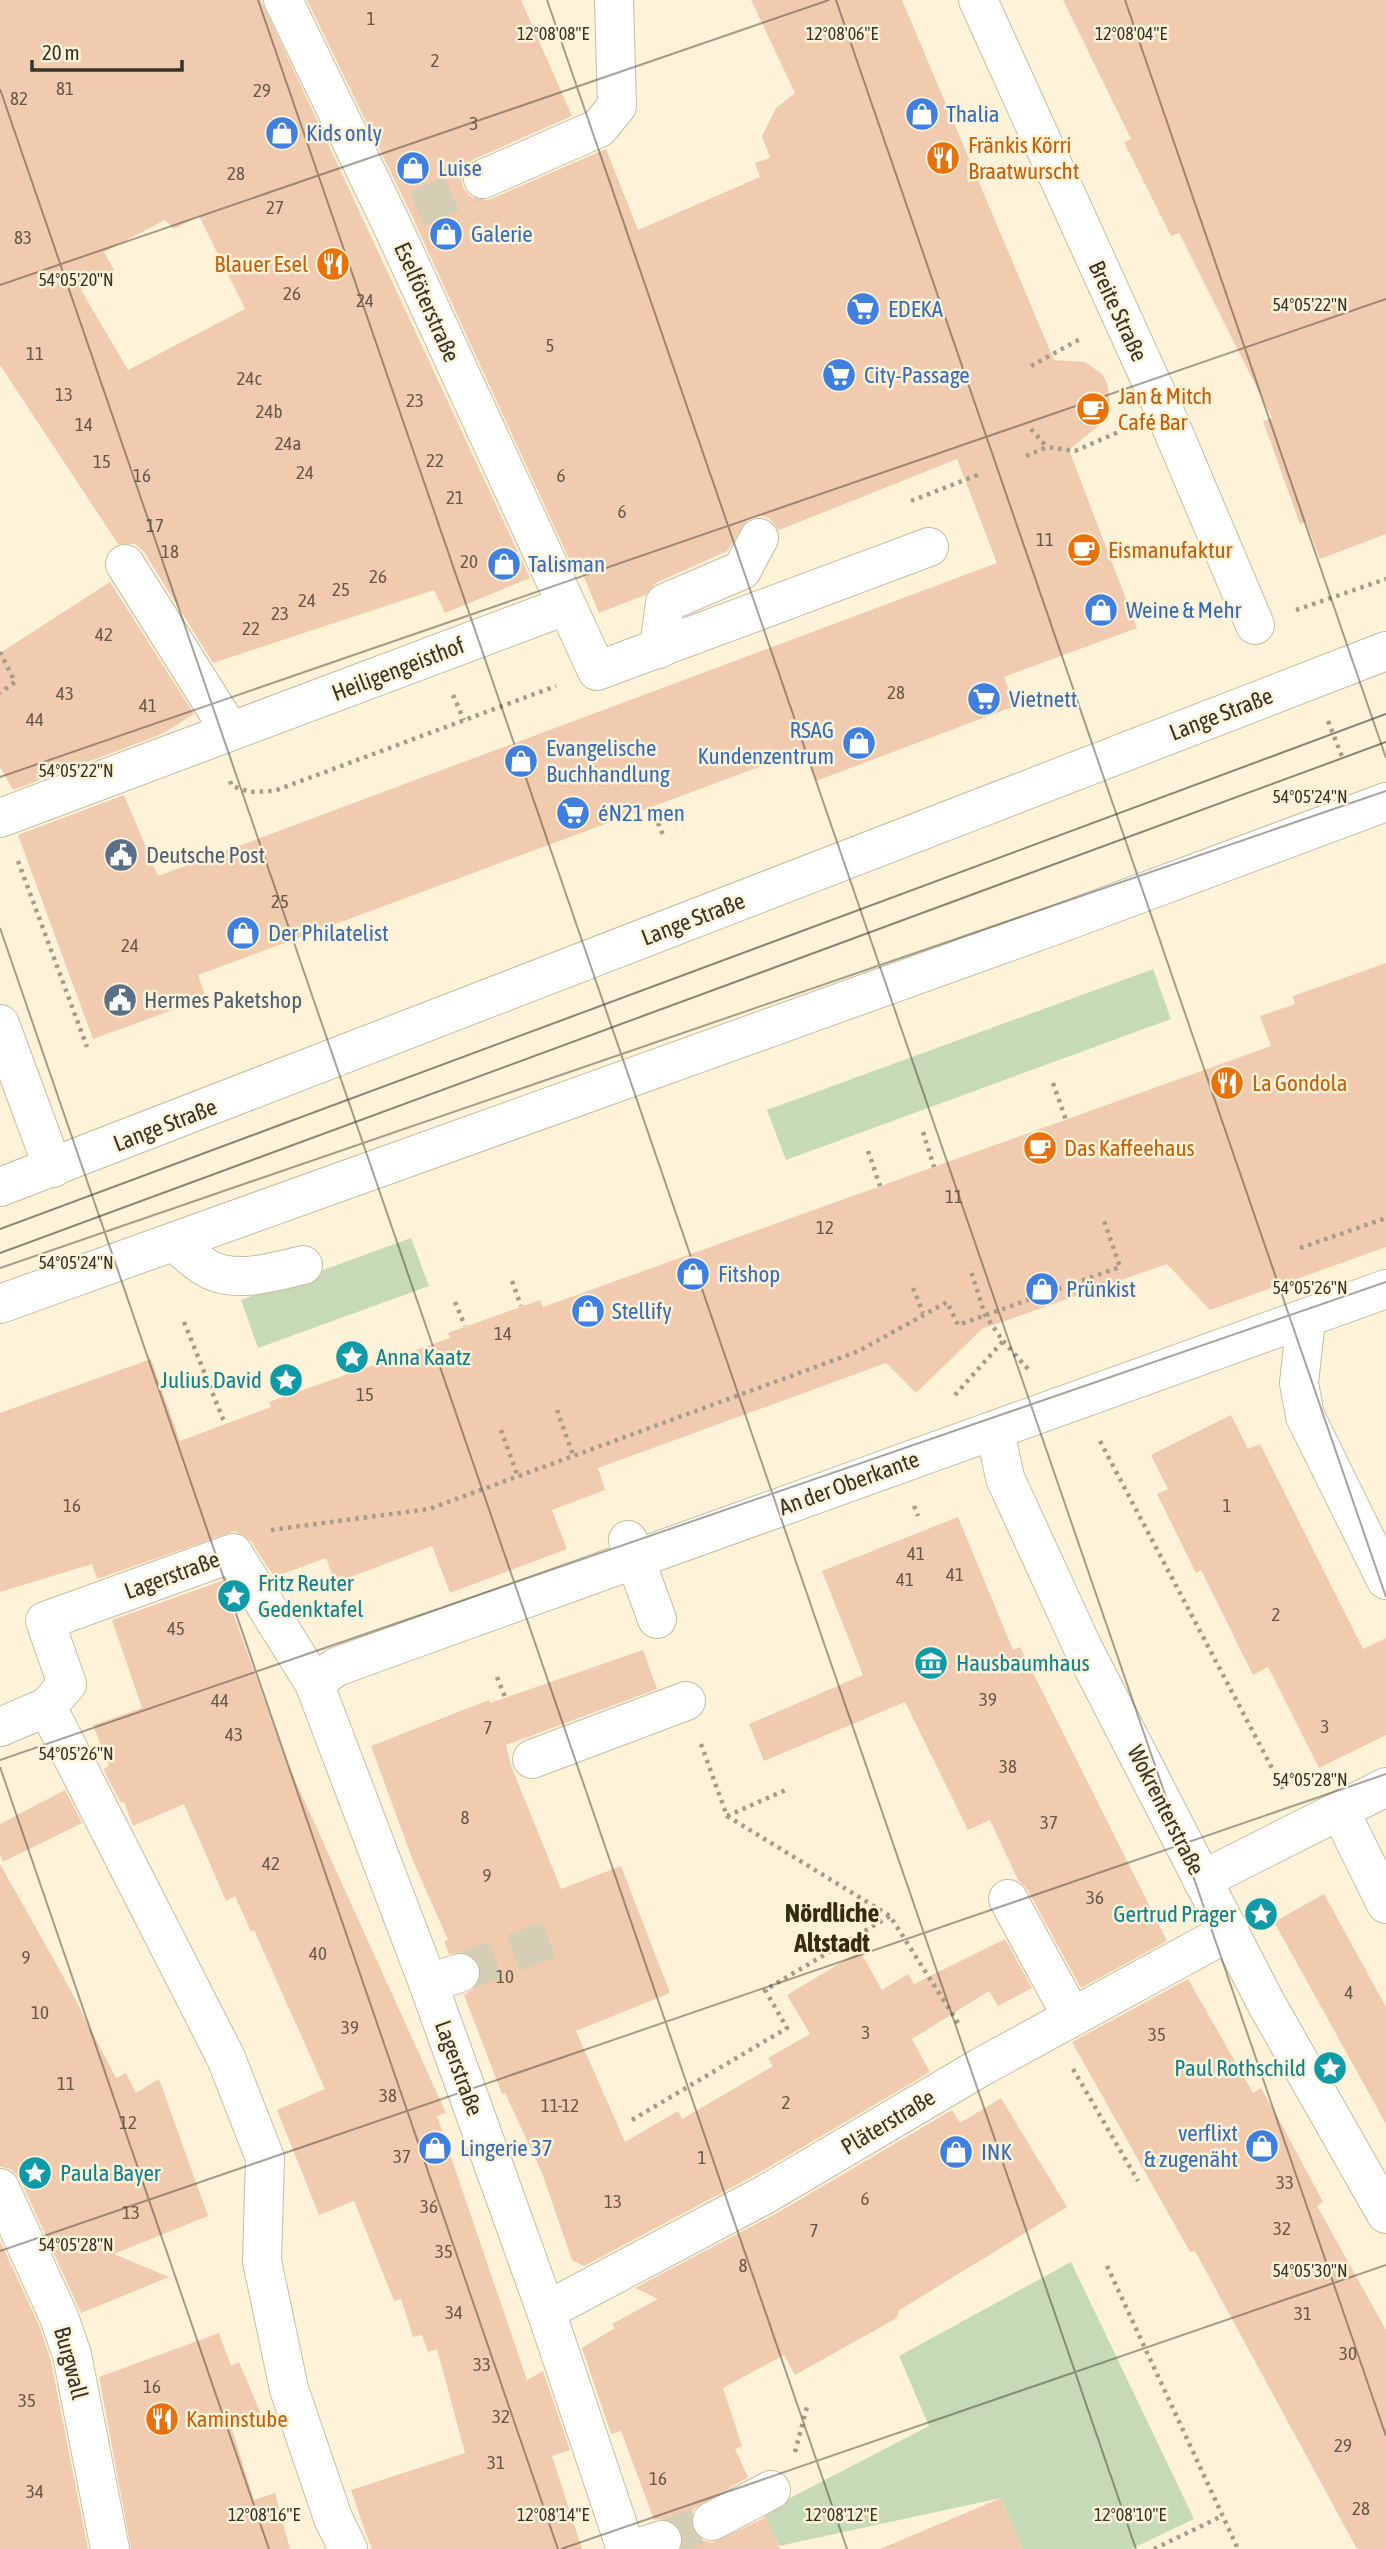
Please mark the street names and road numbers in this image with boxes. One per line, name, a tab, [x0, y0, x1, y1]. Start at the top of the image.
street label: Eselföterstraße	[389, 238, 465, 366]
street label: Breite Straße	[1083, 257, 1153, 365]
street label: Heiligengeisthof	[328, 632, 468, 706]
street label: Lange Straße	[1166, 682, 1276, 746]
street label: Lange Straße	[638, 887, 748, 951]
street label: Lange Straße	[110, 1093, 220, 1157]
street label: An der Oberkante	[775, 1446, 923, 1520]
street label: Lagerstraße	[121, 1546, 223, 1604]
street label: Wokrenterstraße	[1122, 1741, 1210, 1879]
street label: Lagerstraße	[430, 2017, 488, 2119]
street label: Pläterstraße	[836, 2084, 940, 2160]
street label: Burgwall	[49, 2324, 93, 2402]

